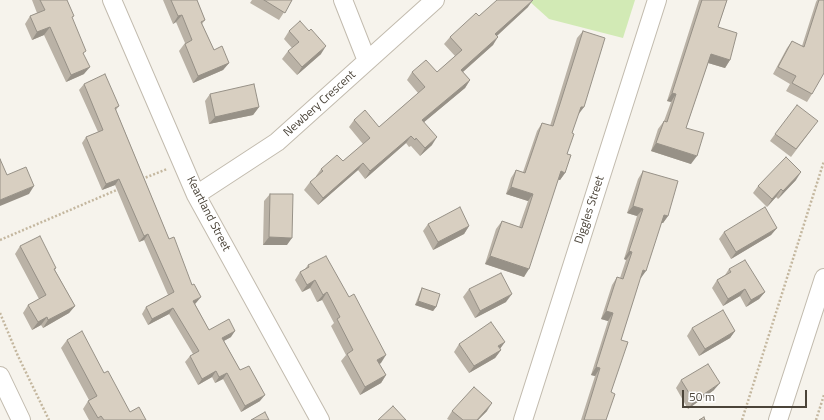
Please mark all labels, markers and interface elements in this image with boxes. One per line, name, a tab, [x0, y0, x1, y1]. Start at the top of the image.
street label: Newbery Crescent	[281, 68, 359, 140]
street label: Keartland Street	[183, 174, 233, 254]
street label: Diggles Street	[572, 174, 608, 246]
scale bar	[684, 382, 809, 408]
text: 50 m	[689, 387, 715, 406]

